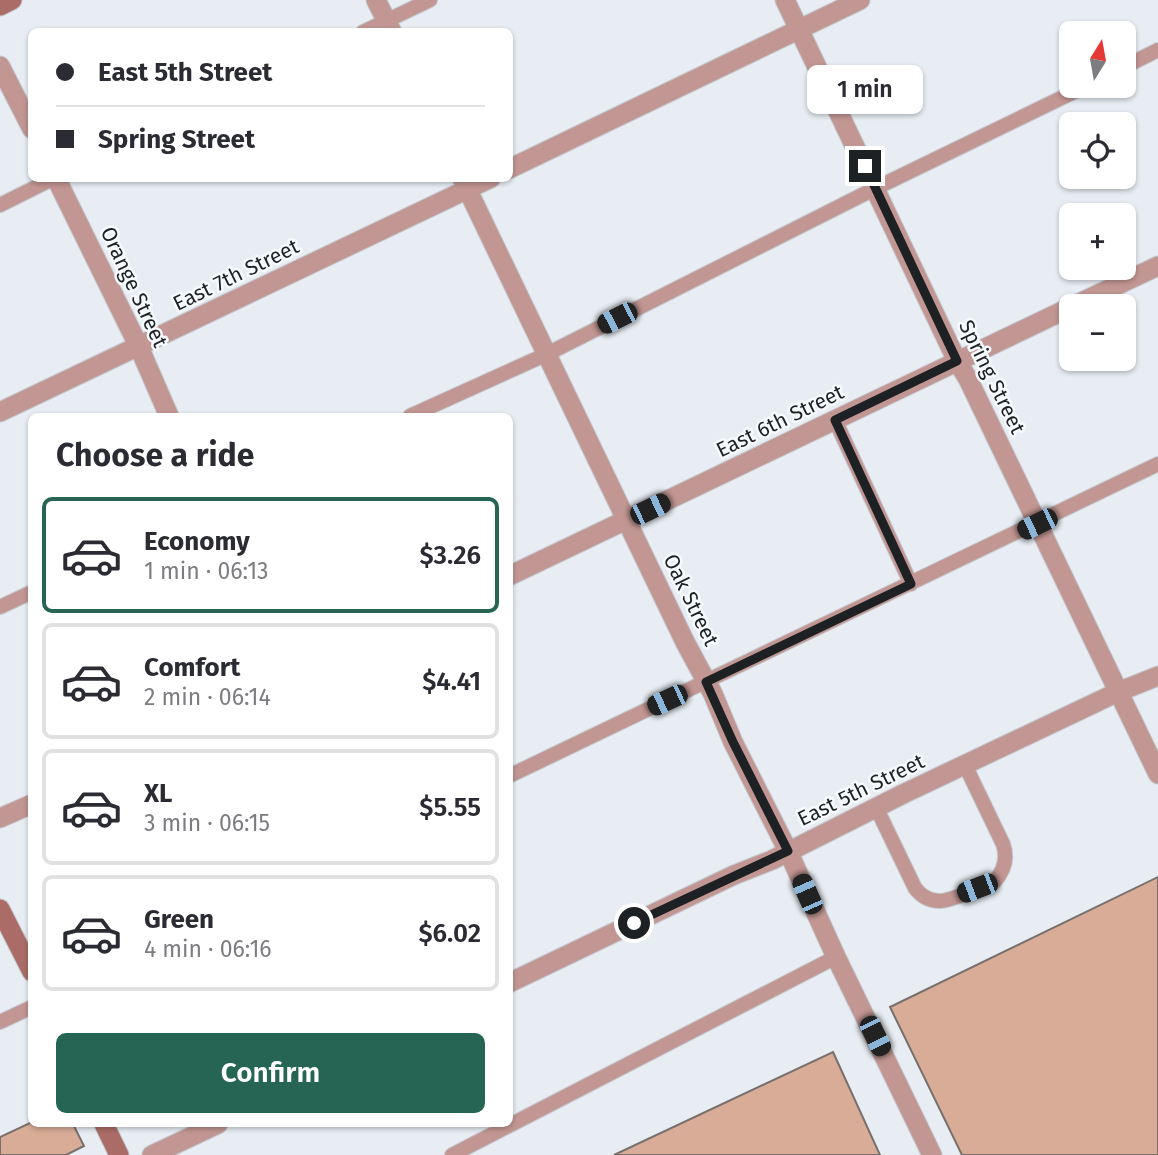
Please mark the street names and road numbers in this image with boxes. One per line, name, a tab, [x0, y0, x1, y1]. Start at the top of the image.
street label: Orange Street	[95, 223, 173, 352]
street label: East 7th Street	[169, 233, 304, 317]
street label: Spring Street	[953, 316, 1031, 439]
street label: East 6th Street	[712, 379, 848, 463]
street label: Oak Street	[658, 550, 725, 651]
street label: East 5th Street	[793, 748, 929, 832]

